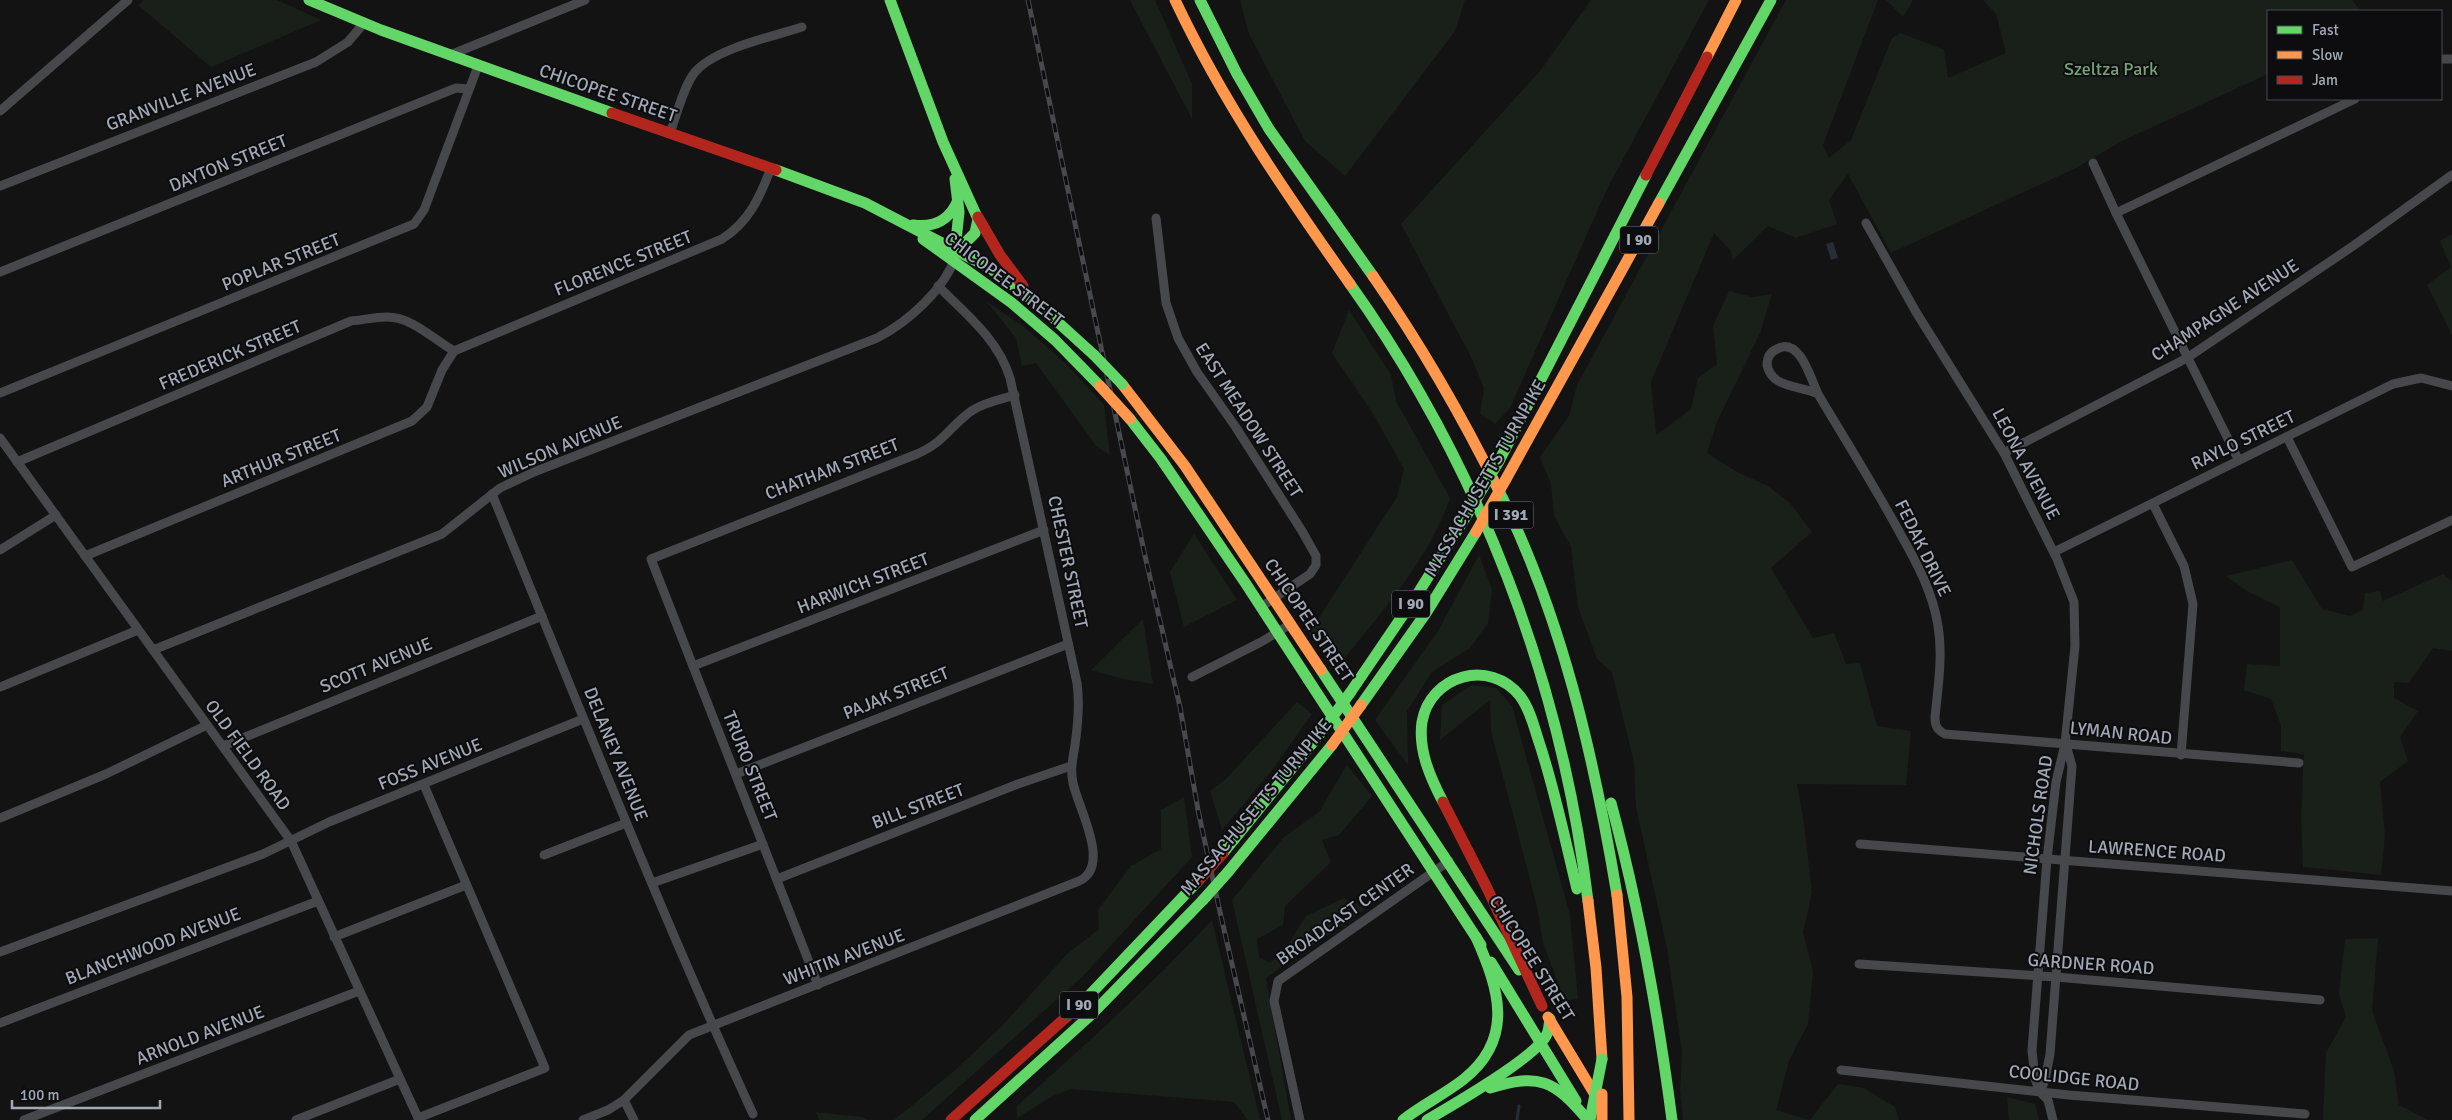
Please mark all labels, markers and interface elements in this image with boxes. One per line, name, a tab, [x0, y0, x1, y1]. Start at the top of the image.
legend	[2267, 10, 2442, 100]
text: Fast	[2312, 21, 2339, 39]
text: Slow	[2312, 46, 2343, 64]
street label: GRANVILLE AVENUE	[103, 58, 259, 136]
park label: Szeltza Park	[2064, 58, 2158, 80]
street label: CHICOPEE STREET	[536, 59, 680, 127]
text: Jam	[2312, 71, 2338, 89]
street label: DAYTON STREET	[166, 129, 290, 197]
street label: FLORENCE STREET	[551, 225, 695, 301]
road number: I 90	[1620, 226, 1658, 254]
street label: CHICOPEE STREET	[940, 227, 1068, 331]
street label: POPLAR STREET	[219, 228, 344, 296]
street label: CHAMPAGNE AVENUE	[2147, 254, 2303, 366]
street label: FREDERICK STREET	[156, 315, 305, 395]
street label: EAST MEADOW STREET	[1191, 338, 1307, 502]
street label: MASSACHUSETTS TURNPIKE	[1419, 375, 1551, 581]
street label: LEONA AVENUE	[1987, 404, 2065, 524]
street label: RAYLO STREET	[2187, 405, 2299, 475]
street label: WILSON AVENUE	[495, 411, 625, 483]
street label: ARTHUR STREET	[218, 424, 345, 492]
street label: CHATHAM STREET	[762, 433, 902, 505]
street label: CHESTER STREET	[1043, 494, 1093, 630]
street label: FEDAK DRIVE	[1890, 496, 1956, 600]
road number: I 391	[1488, 502, 1534, 528]
street label: HARWICH STREET	[794, 548, 932, 618]
street label: CHICOPEE STREET	[1260, 554, 1358, 686]
road number: I 90	[1392, 590, 1430, 618]
street label: SCOTT AVENUE	[317, 632, 435, 698]
street label: PAJAK STREET	[840, 662, 952, 724]
street label: DELANEY AVENUE	[579, 684, 653, 824]
street label: OLD FIELD ROAD	[201, 695, 295, 815]
street label: TRURO STREET	[718, 708, 782, 824]
street label: MASSACHUSETTS TURNPIKE	[1176, 714, 1336, 900]
street label: LYMAN ROAD	[2069, 717, 2173, 749]
street label: FOSS AVENUE	[375, 733, 485, 795]
street label: NICHOLS ROAD	[2019, 754, 2057, 876]
street label: BILL STREET	[869, 778, 967, 834]
street label: LAWRENCE ROAD	[2087, 835, 2227, 867]
street label: BROADCAST CENTER	[1272, 858, 1418, 970]
street label: CHICOPEE STREET	[1485, 891, 1580, 1025]
street label: BLANCHWOOD AVENUE	[62, 902, 244, 990]
street label: WHITIN AVENUE	[780, 924, 908, 990]
street label: GARDNER ROAD	[2027, 949, 2155, 979]
road number: I 90	[1060, 992, 1098, 1018]
street label: ARNOLD AVENUE	[133, 1000, 267, 1070]
street label: COOLIDGE ROAD	[2008, 1060, 2140, 1096]
scale bar	[12, 1078, 160, 1110]
text: 100 m	[20, 1086, 60, 1104]

